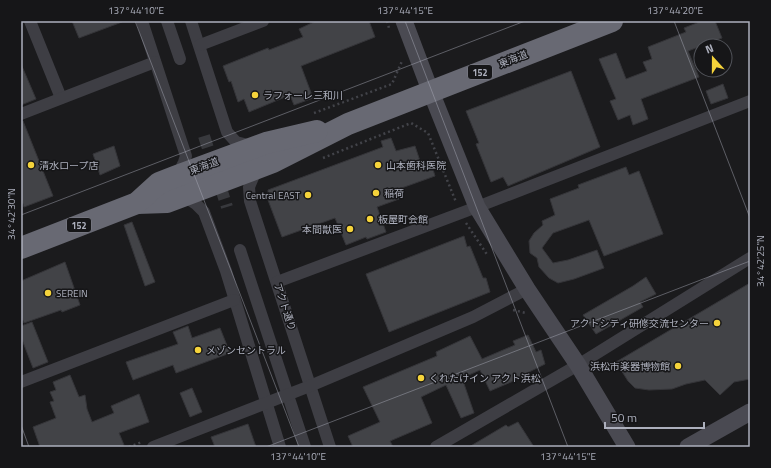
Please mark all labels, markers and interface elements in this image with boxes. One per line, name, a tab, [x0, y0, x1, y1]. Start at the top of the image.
text: 137°44'10"E	[108, 3, 165, 18]
text: 137°44'15"E	[377, 3, 434, 18]
text: 137°44'20"E	[647, 3, 704, 18]
north arrow	[693, 38, 733, 78]
text: N	[703, 40, 716, 57]
street label: 東海道	[496, 47, 530, 71]
road number: 152	[468, 65, 492, 79]
place label: ラフォーレ三和川	[263, 88, 343, 103]
marker: ラフォーレ三和川	[250, 90, 260, 100]
street label: 東海道	[187, 154, 221, 178]
place label: 清水ロープ店	[39, 158, 98, 173]
place label: 山本歯科医院	[386, 158, 446, 173]
marker: 清水ロープ店	[26, 160, 36, 170]
marker: 山本歯科医院	[373, 160, 383, 170]
place label: 稲荷	[384, 186, 404, 201]
text: 34°42'30"N	[4, 188, 19, 240]
place label: Central EAST	[246, 188, 301, 203]
marker: 稲荷	[371, 188, 381, 198]
marker: Central EAST	[303, 190, 313, 200]
place label: 板屋町会館	[378, 212, 428, 227]
marker: 板屋町会館	[365, 214, 375, 224]
road number: 152	[67, 218, 91, 232]
place label: 本間獣医	[302, 222, 342, 237]
marker: 本間獣医	[345, 224, 355, 234]
text: 34°42'25"N	[753, 235, 768, 287]
street label: アクト通り	[270, 281, 300, 333]
place label: SEREIN	[56, 286, 88, 301]
marker: SEREIN	[43, 288, 53, 298]
place label: アクトシティ研修交流センター	[570, 316, 709, 331]
marker: アクトシティ研修交流センター	[712, 318, 722, 328]
place label: メゾンセントラル	[206, 343, 286, 358]
marker: メゾンセントラル	[193, 345, 203, 355]
place label: 浜松市楽器博物館	[590, 359, 670, 374]
marker: 浜松市楽器博物館	[673, 361, 683, 371]
place label: くれたけイン アクト浜松	[429, 371, 541, 386]
marker: くれたけイン アクト浜松	[416, 373, 426, 383]
scale bar	[605, 404, 704, 430]
text: 50 m	[611, 408, 637, 427]
text: 137°44'10"E	[270, 449, 327, 464]
text: 137°44'15"E	[540, 449, 597, 464]

